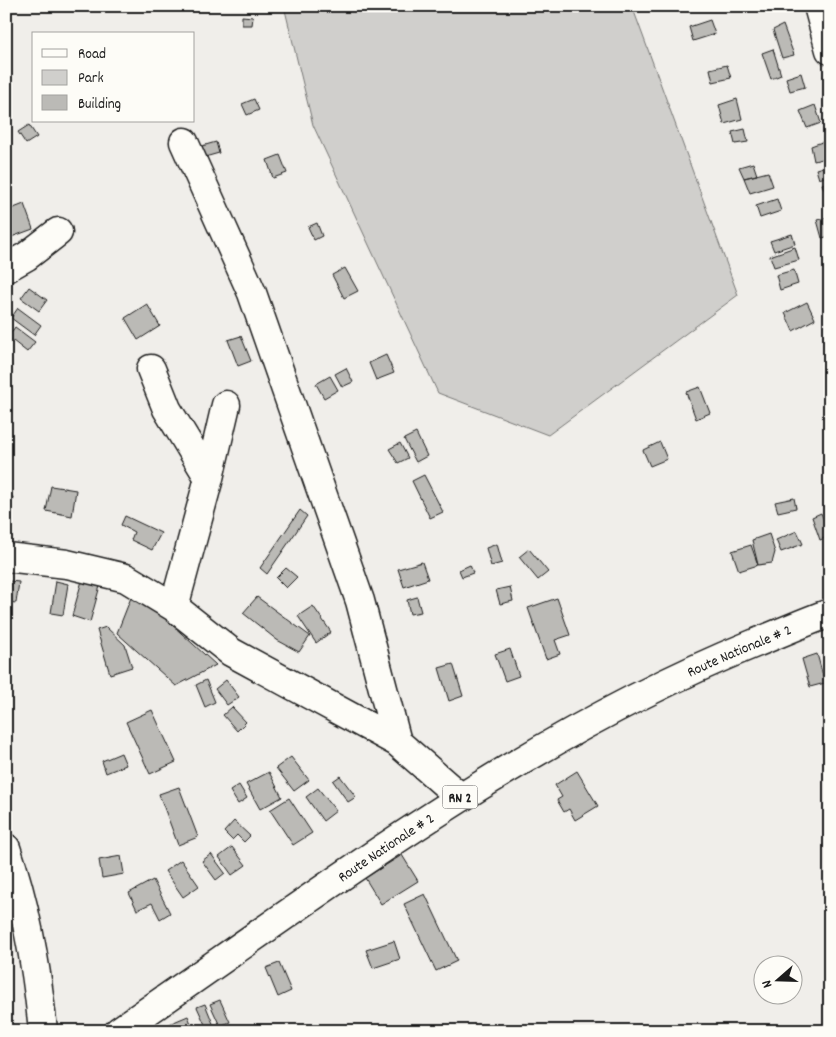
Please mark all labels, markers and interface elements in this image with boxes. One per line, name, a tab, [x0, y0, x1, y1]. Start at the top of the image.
legend	[32, 32, 195, 122]
text: Road	[78, 44, 106, 66]
text: Park	[78, 68, 104, 90]
text: Building	[78, 94, 121, 116]
street label: Route Nationale # 2	[684, 620, 795, 684]
road number: RN 2	[442, 786, 478, 809]
street label: Route Nationale # 2	[334, 809, 439, 889]
north arrow	[754, 954, 804, 1004]
text: N	[757, 977, 778, 990]

